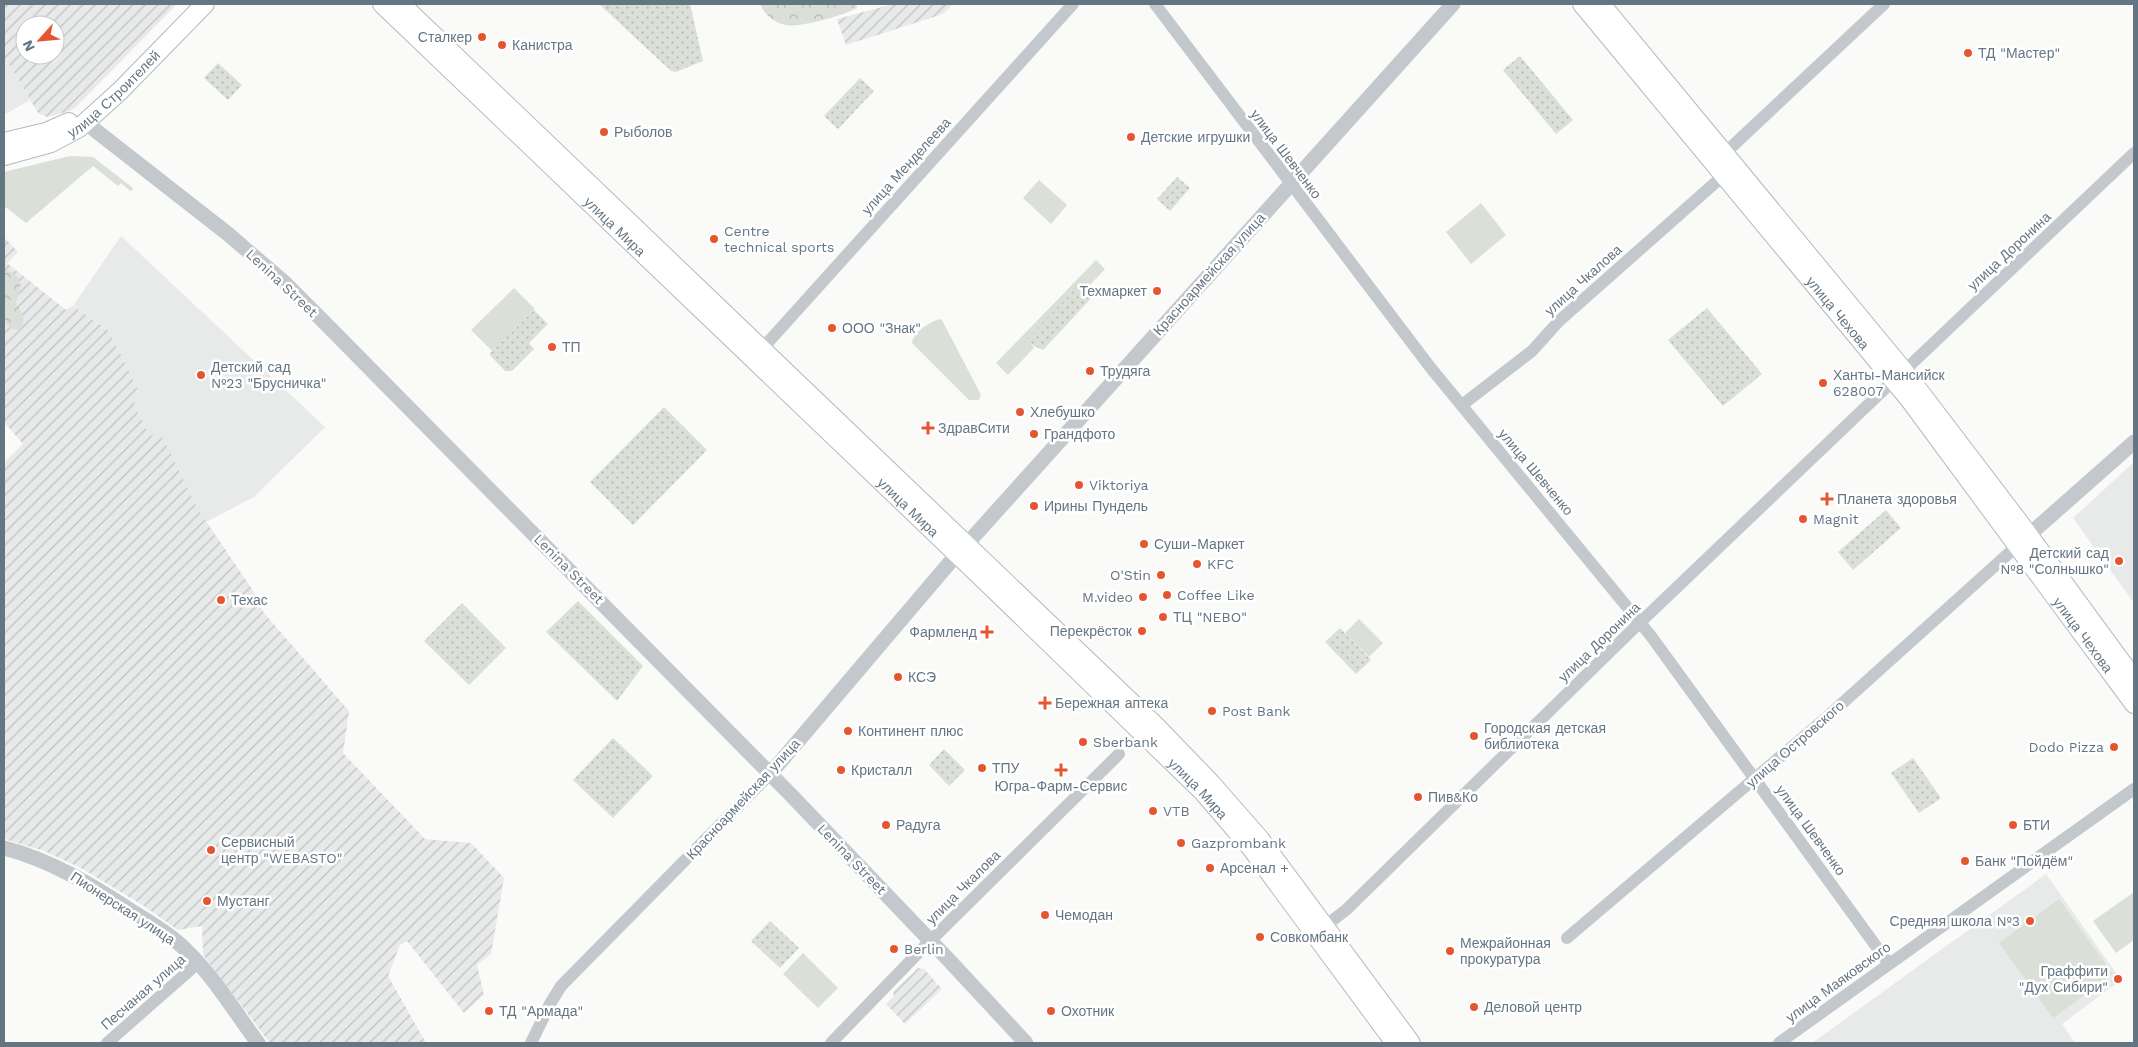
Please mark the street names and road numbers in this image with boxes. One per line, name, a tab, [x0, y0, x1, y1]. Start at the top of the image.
street label: улица Строителей	[65, 47, 163, 141]
street label: улица Шевченко	[1247, 106, 1325, 202]
street label: улица Менделеева	[858, 114, 954, 218]
street label: улица Мира	[581, 194, 649, 260]
street label: улица Доронина	[1964, 208, 2054, 293]
street label: Красноармейская улица	[1150, 209, 1268, 338]
street label: улица Чкалова	[1541, 241, 1625, 319]
street label: Lenina Street	[243, 246, 321, 320]
street label: улица Чехова	[1803, 273, 1873, 353]
street label: улица Шевченко	[1495, 426, 1577, 519]
street label: улица Мира	[874, 474, 942, 540]
street label: Lenina Street	[531, 531, 607, 607]
street label: улица Чехова	[2050, 594, 2116, 676]
street label: улица Доронина	[1555, 599, 1643, 685]
street label: улица Островского	[1743, 697, 1847, 791]
street label: Красноармейская улица	[683, 735, 803, 863]
street label: улица Мира	[1165, 755, 1231, 823]
street label: улица Шевченко	[1773, 782, 1849, 878]
street label: Lenina Street	[814, 820, 890, 898]
street label: улица Чкалова	[923, 847, 1003, 927]
street label: Пионерская улица	[68, 868, 178, 948]
street label: улица Маяковского	[1783, 939, 1894, 1025]
street label: Песчаная улица	[98, 951, 188, 1033]

